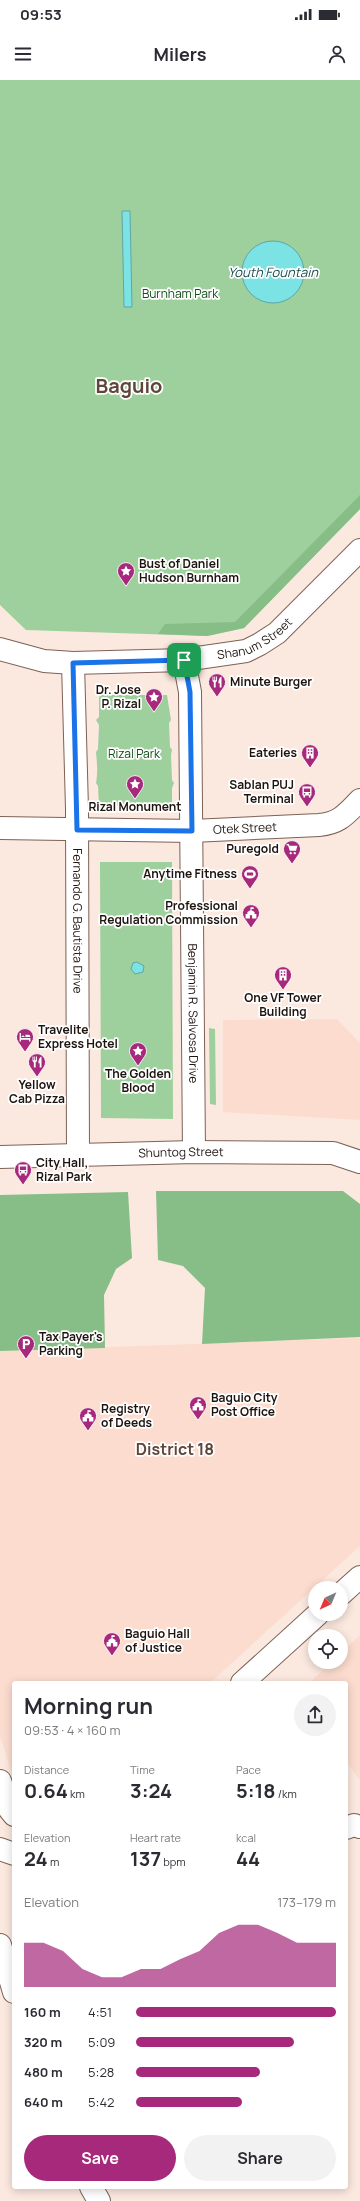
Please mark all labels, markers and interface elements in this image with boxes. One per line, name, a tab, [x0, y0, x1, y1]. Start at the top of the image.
text: 09:53	[20, 4, 62, 25]
text: Milers	[154, 42, 206, 66]
icon: menu	[12, 43, 34, 65]
icon: person	[326, 43, 348, 65]
water label: Youth Fountain	[228, 263, 319, 281]
park label: Burnham Park	[142, 285, 219, 302]
district label: Baguio	[96, 372, 162, 399]
place label: Bust of Daniel Hudson Burnham	[139, 555, 239, 586]
place icon: Bust of Daniel Hudson Burnham	[116, 561, 136, 586]
street label: Shanum Street	[216, 613, 296, 663]
pin	[167, 643, 201, 677]
icon: arrive	[173, 649, 195, 671]
restaurant icon: Minute Burger	[207, 672, 227, 697]
place label: Minute Burger	[230, 673, 312, 690]
place label: Dr. Jose P. Rizal	[96, 681, 141, 712]
place icon: Dr. Jose P. Rizal	[144, 687, 164, 712]
building icon: Eateries	[300, 743, 320, 768]
place label: Eateries	[249, 744, 297, 761]
park label: Rizal Park	[108, 745, 161, 762]
place icon: Rizal Monument	[125, 774, 145, 799]
place label: Sablan PUJ Terminal	[229, 776, 294, 807]
bus stop icon: Sablan PUJ Terminal	[297, 782, 317, 807]
place label: Rizal Monument	[88, 798, 182, 815]
street label: Otek Street	[213, 818, 277, 838]
supermarket icon: Puregold	[282, 839, 302, 864]
place label: Puregold	[226, 840, 279, 857]
street label: Fernando G. Bautista Drive	[69, 848, 87, 994]
sports icon: Anytime Fitness	[240, 864, 260, 889]
place label: Anytime Fitness	[143, 865, 237, 882]
place label: Professional Regulation Commission	[99, 897, 238, 928]
public building icon: Professional Regulation Commission	[241, 903, 261, 928]
street label: Benjamin R. Salvosa Drive	[184, 943, 202, 1083]
building icon: One VF Tower Building	[273, 965, 293, 990]
place label: One VF Tower Building	[244, 989, 322, 1020]
place label: Travelite Express Hotel	[38, 1021, 118, 1052]
hotel icon: Travelite Express Hotel	[15, 1027, 35, 1052]
place icon: The Golden Blood	[128, 1041, 148, 1066]
restaurant icon: Yellow Cab Pizza	[27, 1052, 47, 1077]
place label: The Golden Blood	[105, 1065, 171, 1096]
place label: Yellow Cab Pizza	[9, 1076, 65, 1107]
street label: Shuntog Street	[138, 1143, 224, 1161]
place label: City Hall, Rizal Park	[36, 1154, 92, 1185]
bus stop icon: City Hall, Rizal Park	[13, 1160, 33, 1185]
place label: Tax Payer's Parking	[39, 1328, 103, 1359]
parking icon: Tax Payer's Parking	[16, 1334, 36, 1359]
place label: Baguio City Post Office	[211, 1389, 278, 1420]
public building icon: Baguio City Post Office	[188, 1395, 208, 1420]
place label: Registry of Deeds	[101, 1400, 153, 1431]
public building icon: Registry of Deeds	[78, 1406, 98, 1431]
district label: District 18	[136, 1438, 214, 1460]
north arrow	[308, 1581, 348, 1621]
map controls	[308, 1581, 348, 1669]
place label: Baguio Hall of Justice	[125, 1625, 190, 1656]
button: locate	[308, 1629, 348, 1669]
public building icon: Baguio Hall of Justice	[102, 1631, 122, 1656]
text: Morning run	[24, 1691, 153, 1721]
button: share	[294, 1694, 336, 1736]
text: 09:53 · 4 × 160 m	[24, 1721, 121, 1739]
text: Distance	[24, 1762, 69, 1777]
text: Time	[130, 1762, 155, 1777]
text: Pace	[236, 1762, 261, 1777]
text: 0.64	[24, 1777, 68, 1804]
text: 3:24	[130, 1777, 172, 1804]
text: 5:18	[236, 1777, 276, 1804]
text: km	[68, 1786, 85, 1801]
text: /km	[276, 1786, 297, 1801]
text: Elevation	[24, 1830, 70, 1845]
text: Heart rate	[130, 1830, 181, 1845]
text: kcal	[236, 1830, 256, 1845]
text: 24	[24, 1845, 48, 1872]
text: 137	[130, 1845, 161, 1872]
text: 44	[236, 1845, 260, 1872]
text: m	[48, 1854, 59, 1869]
text: bpm	[161, 1854, 186, 1869]
text: Elevation	[24, 1893, 79, 1911]
text: 173–179 m	[277, 1893, 336, 1911]
text: 160 m	[24, 2003, 61, 2021]
text: 4:51	[88, 2003, 112, 2021]
text: 320 m	[24, 2033, 62, 2051]
text: 5:09	[88, 2033, 115, 2051]
text: 480 m	[24, 2063, 63, 2081]
text: 5:28	[88, 2063, 114, 2081]
text: 640 m	[24, 2093, 63, 2111]
text: 5:42	[88, 2093, 114, 2111]
button: Save	[24, 2135, 176, 2181]
button: Share	[184, 2135, 336, 2181]

